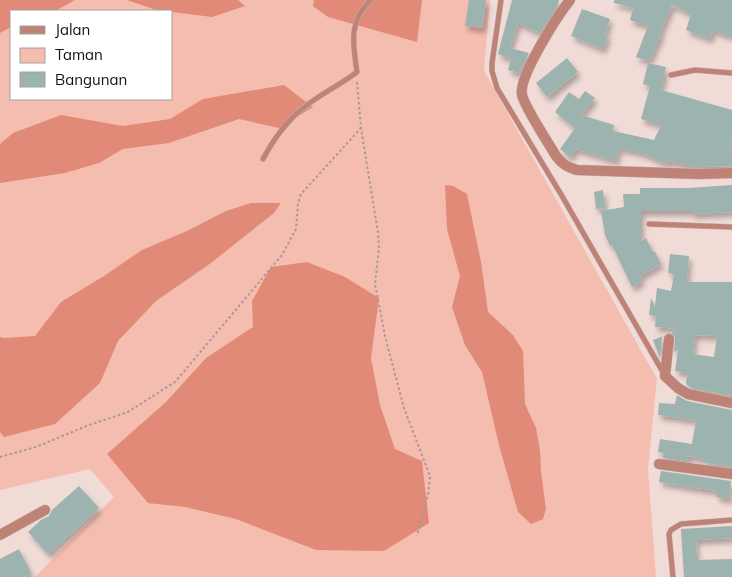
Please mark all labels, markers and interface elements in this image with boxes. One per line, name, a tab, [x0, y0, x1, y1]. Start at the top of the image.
legend	[10, 10, 172, 100]
text: Jalan	[55, 20, 90, 39]
text: Taman	[55, 45, 103, 64]
text: Bangunan	[55, 70, 127, 89]

